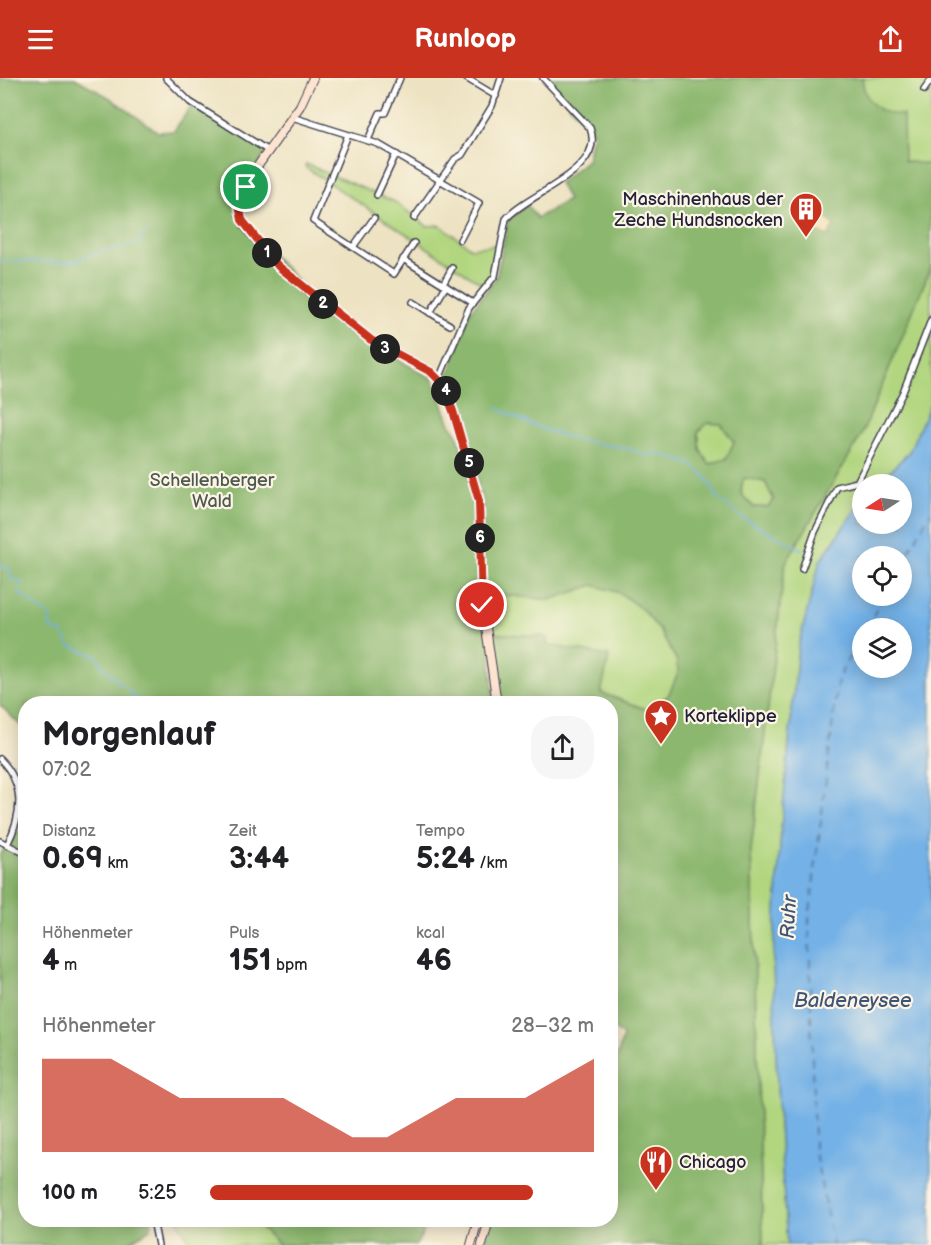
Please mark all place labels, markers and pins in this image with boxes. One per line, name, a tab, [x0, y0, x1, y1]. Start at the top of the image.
pin	[220, 161, 271, 212]
place label: Maschinenhaus der Zeche Hundsnocken	[613, 189, 783, 231]
building icon: Maschinenhaus der Zeche Hundsnocken	[788, 191, 824, 238]
pin: 1	[252, 238, 282, 268]
pin: 2	[308, 289, 338, 319]
pin: 3	[370, 334, 400, 364]
pin: 4	[431, 376, 461, 406]
pin: 5	[454, 448, 484, 478]
pin: 6	[465, 523, 495, 553]
pin	[456, 579, 507, 630]
place icon: Korteklippe	[643, 698, 679, 745]
place label: Korteklippe	[684, 706, 777, 727]
restaurant icon: Chicago	[638, 1144, 674, 1191]
place label: Chicago	[679, 1152, 746, 1173]

